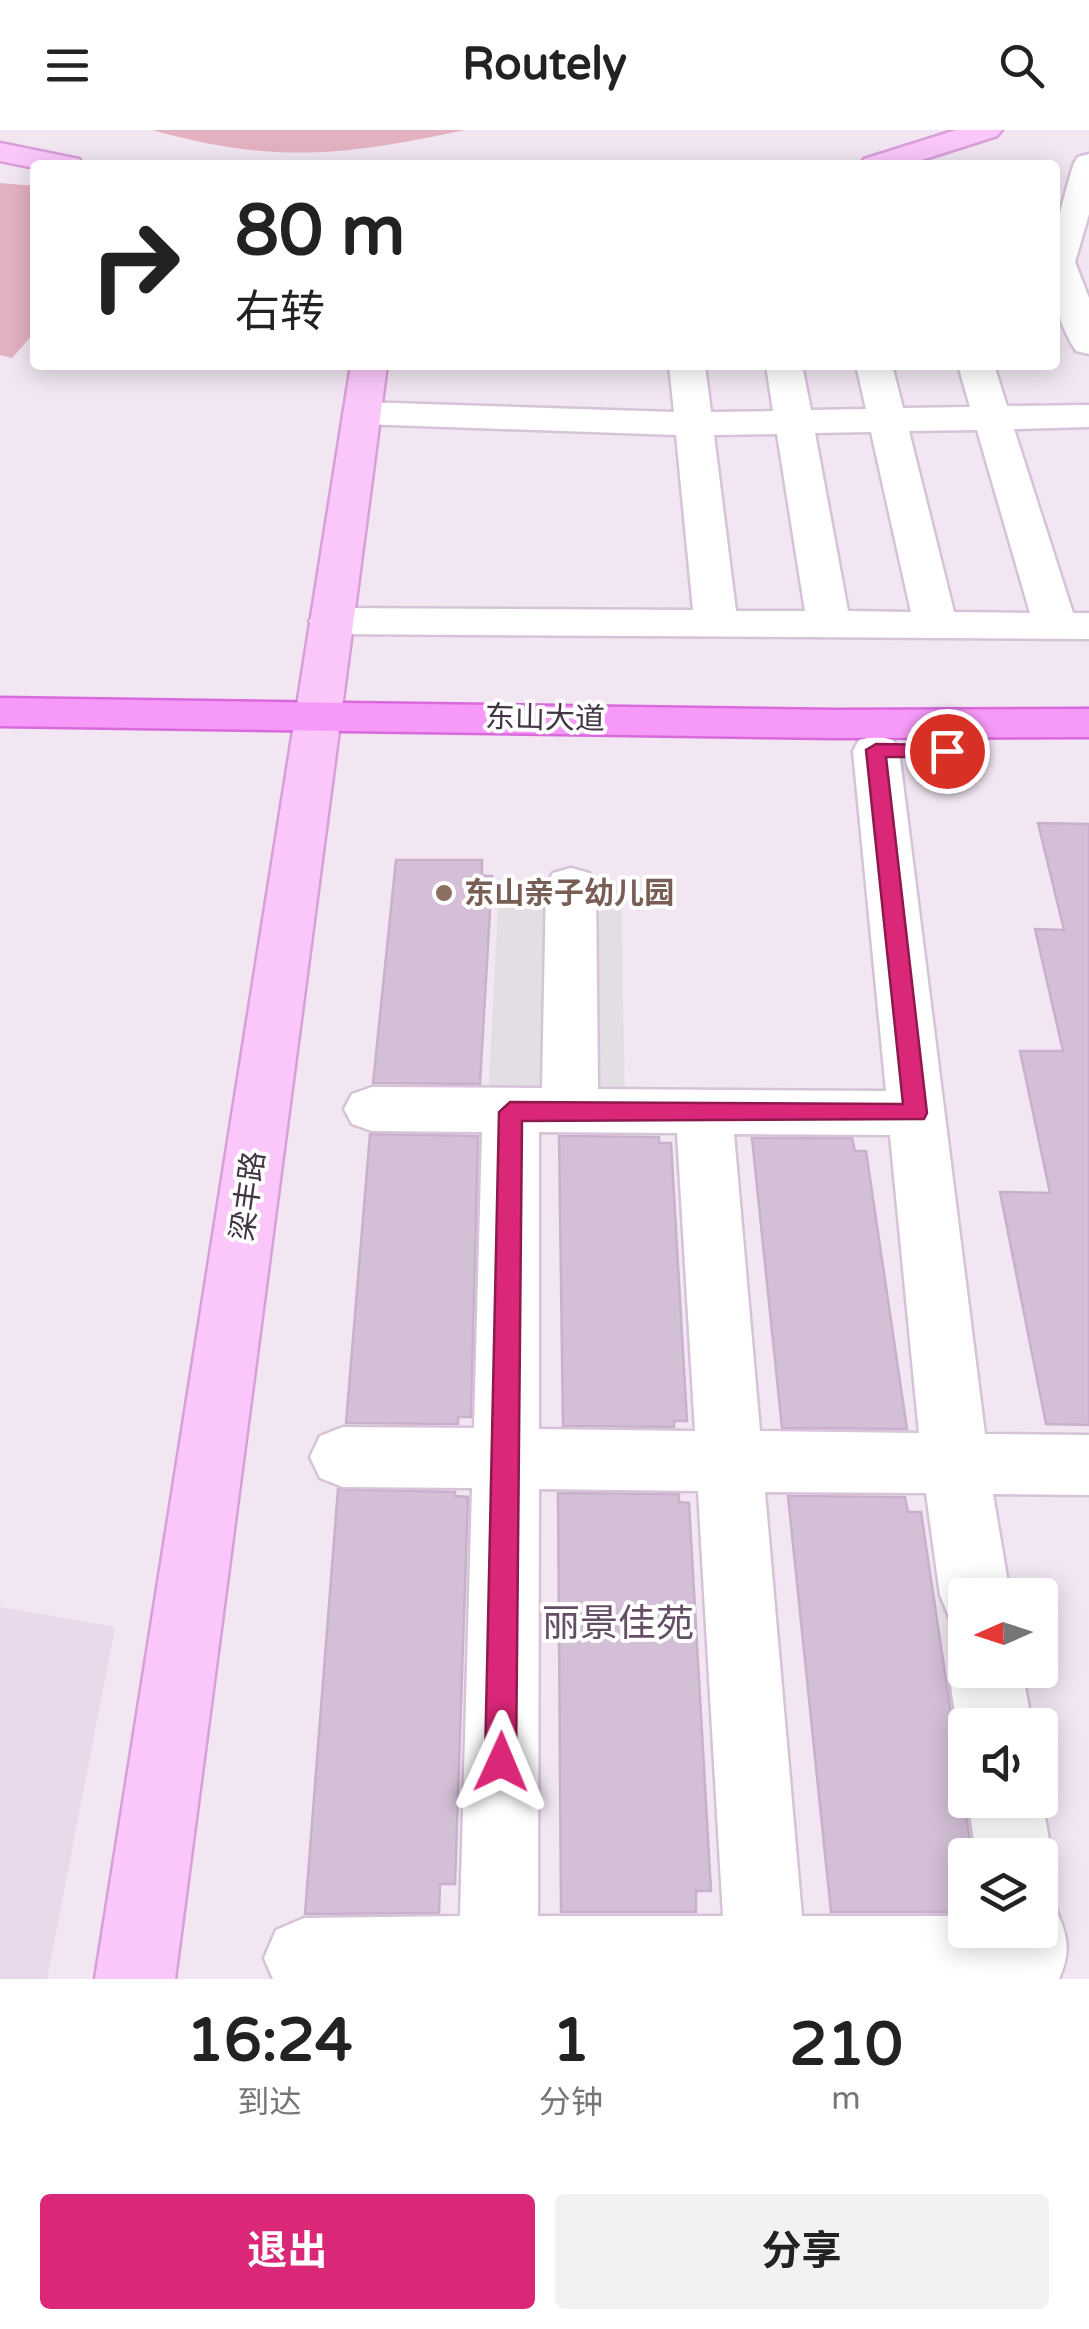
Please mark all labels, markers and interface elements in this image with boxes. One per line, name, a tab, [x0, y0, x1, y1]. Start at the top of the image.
icon: menu	[40, 38, 95, 93]
text: Routely	[462, 38, 627, 92]
icon: search	[994, 38, 1049, 93]
text: 80 m	[235, 190, 405, 274]
icon: right	[70, 200, 200, 330]
text: 右转	[235, 286, 325, 340]
street label: 东山大道	[485, 699, 605, 738]
pin	[905, 709, 990, 794]
icon: arrive	[920, 724, 975, 779]
place label: 东山亲子幼儿园	[464, 875, 674, 912]
marker: 东山亲子幼儿园	[433, 882, 455, 904]
street label: 梁丰路	[224, 1149, 273, 1243]
north arrow	[948, 1578, 1058, 1688]
map controls	[948, 1578, 1058, 1948]
district label: 丽景佳苑	[542, 1601, 694, 1647]
button: sound	[948, 1708, 1058, 1818]
position arrow	[449, 1710, 553, 1814]
button: layers	[948, 1838, 1058, 1948]
text: 16:24	[186, 2005, 353, 2077]
text: 1	[552, 2005, 590, 2077]
text: 210	[790, 2009, 903, 2081]
text: m	[831, 2080, 861, 2118]
text: 到达	[238, 2084, 302, 2122]
text: 分钟	[539, 2084, 603, 2122]
button: 退出	[40, 2194, 535, 2309]
button: 分享	[555, 2194, 1049, 2309]

